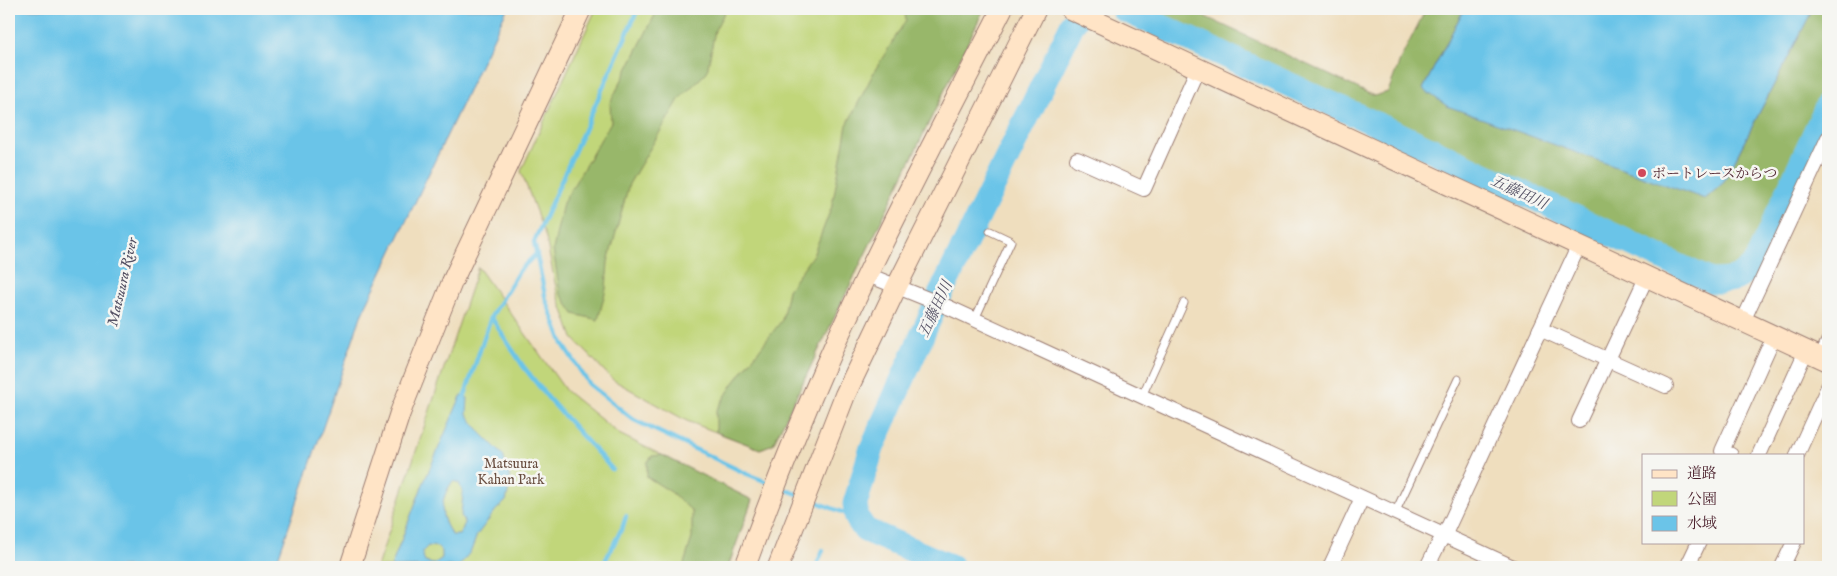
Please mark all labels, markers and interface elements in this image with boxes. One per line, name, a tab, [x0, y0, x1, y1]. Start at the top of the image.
place label: ボートレースからつ	[1652, 165, 1777, 183]
marker: ボートレースからつ	[1636, 167, 1648, 179]
water label: 五藤田川	[1488, 171, 1552, 215]
water label: Matsuura River	[103, 235, 142, 328]
water label: 五藤田川	[914, 276, 958, 340]
legend	[1642, 454, 1804, 544]
park label: Matsuura Kahan Park	[478, 455, 545, 489]
text: 道路	[1687, 464, 1717, 483]
text: 公園	[1687, 490, 1717, 509]
text: 水域	[1687, 514, 1717, 533]

